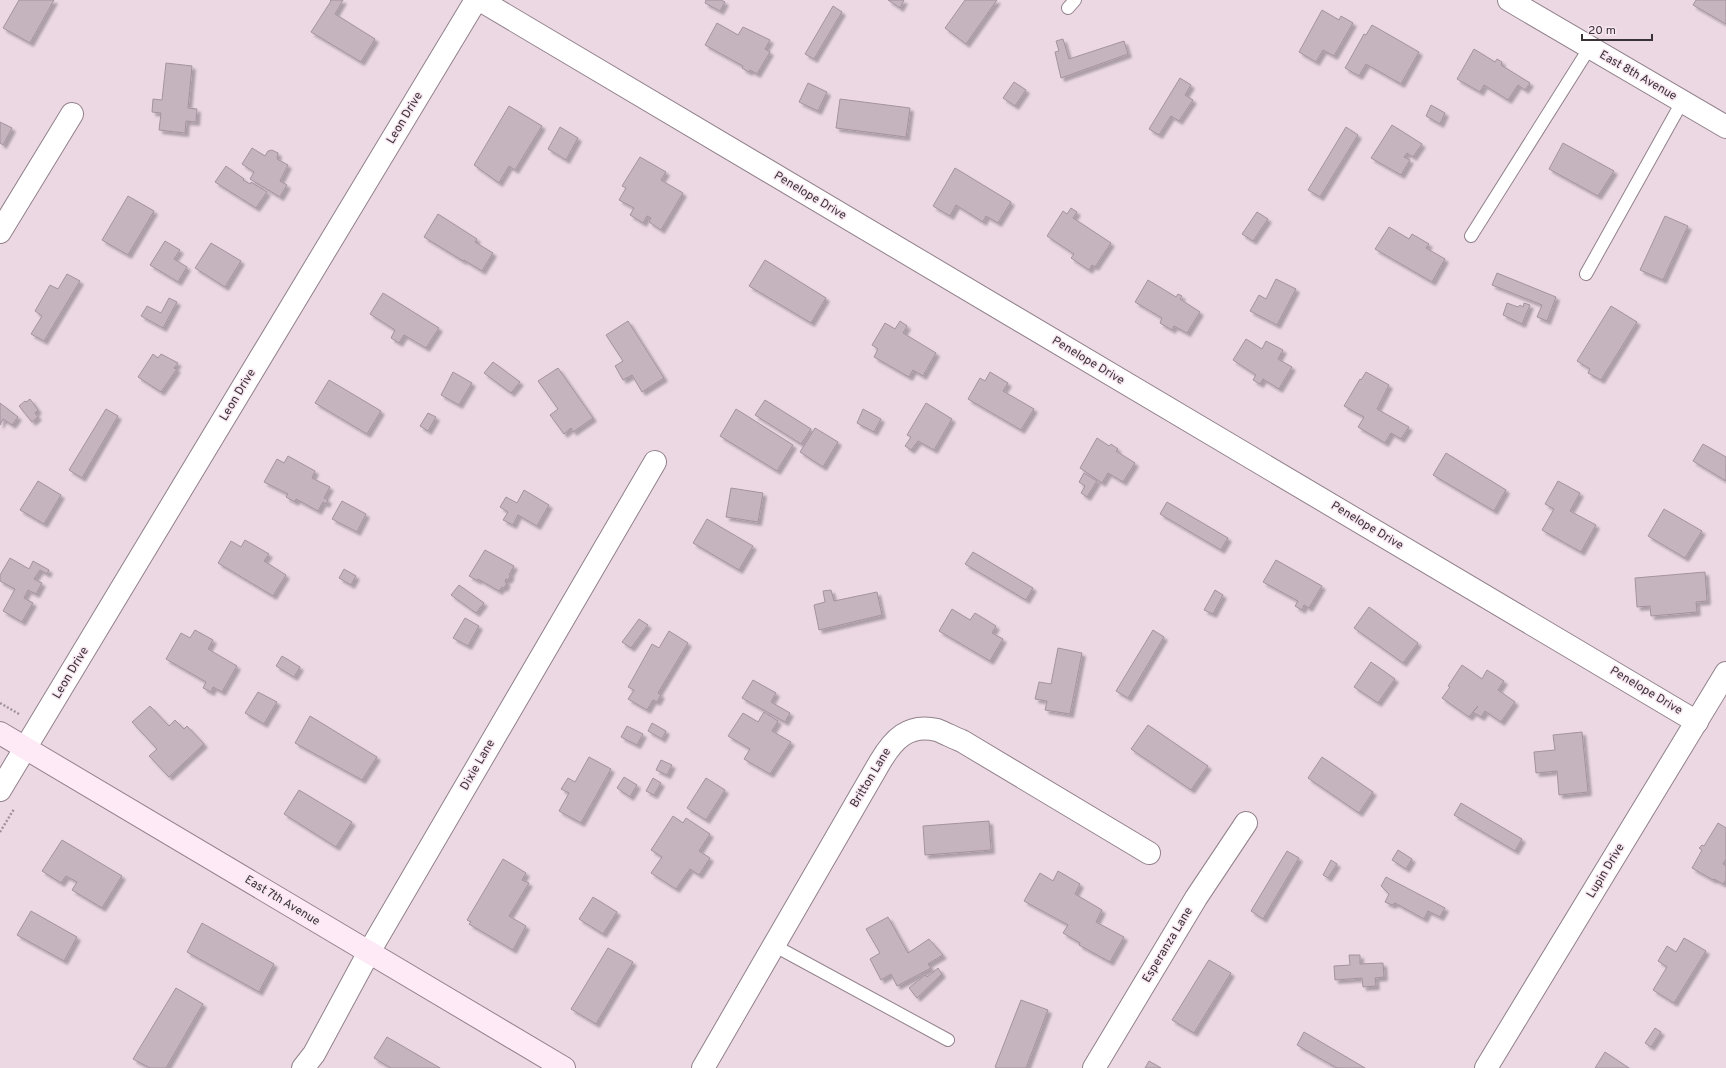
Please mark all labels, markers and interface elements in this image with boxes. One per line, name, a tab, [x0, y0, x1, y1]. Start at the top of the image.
scale bar	[1582, 16, 1652, 42]
text: 20 m	[1588, 23, 1616, 39]
street label: East 8th Avenue	[1596, 47, 1680, 105]
street label: Leon Drive	[383, 89, 427, 147]
street label: Penelope Drive	[771, 168, 849, 224]
street label: Penelope Drive	[1049, 333, 1127, 389]
street label: Leon Drive	[216, 366, 260, 424]
street label: Penelope Drive	[1328, 498, 1406, 554]
street label: Leon Drive	[49, 644, 93, 702]
street label: Penelope Drive	[1607, 663, 1685, 719]
street label: Dixie Lane	[457, 737, 499, 793]
street label: Britton Lane	[847, 745, 895, 811]
street label: Lupin Drive	[1583, 841, 1629, 901]
street label: East 7th Avenue	[241, 872, 323, 930]
street label: Esperanza Lane	[1139, 904, 1197, 986]

